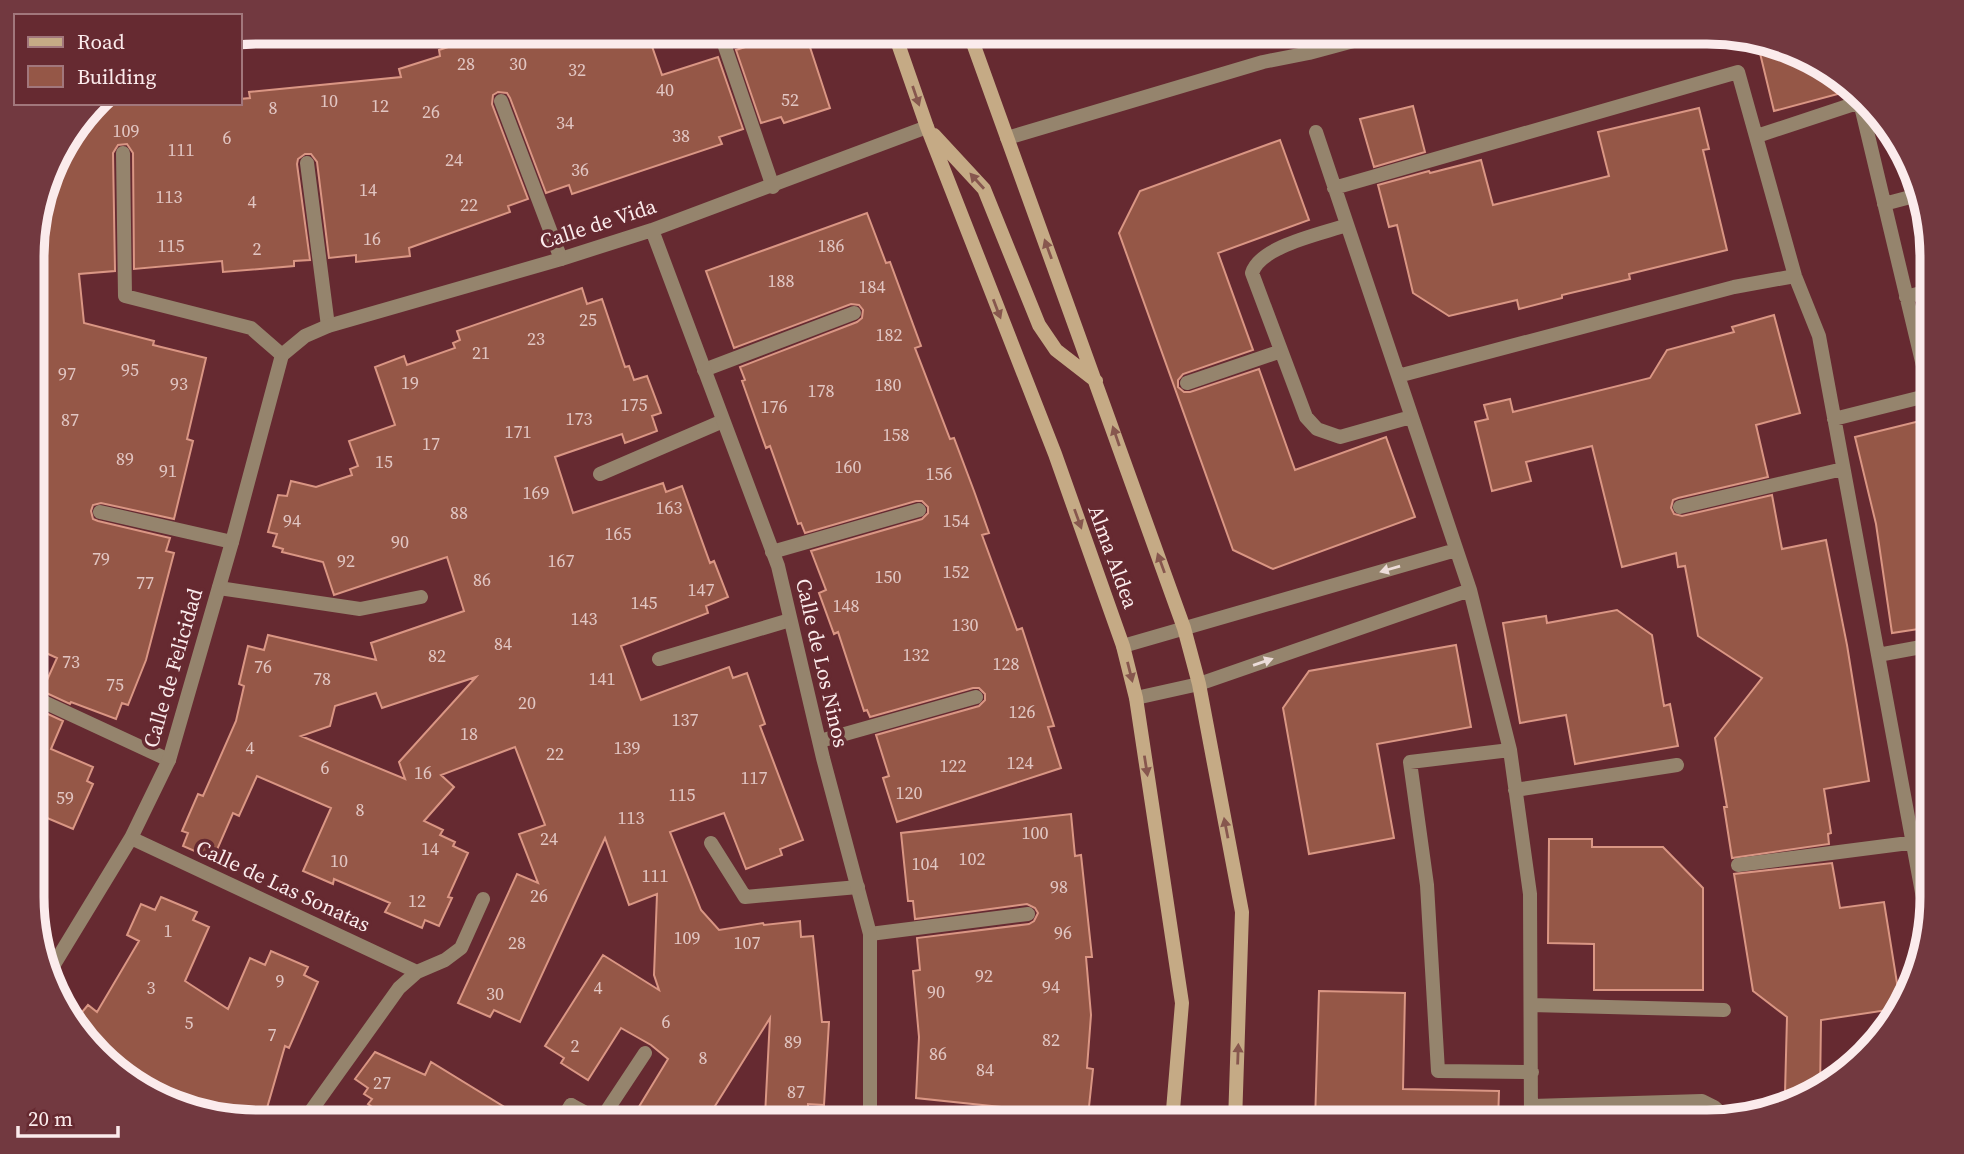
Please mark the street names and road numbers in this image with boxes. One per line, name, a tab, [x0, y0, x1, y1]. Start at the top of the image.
street label: Calle de Vida	[536, 191, 660, 256]
street label: Alma Aldea	[1081, 501, 1146, 613]
street label: Calle de Los Ninos	[789, 575, 856, 750]
street label: Calle de Felicidad	[136, 585, 209, 751]
street label: Calle de Las Sonatas	[191, 832, 375, 939]

